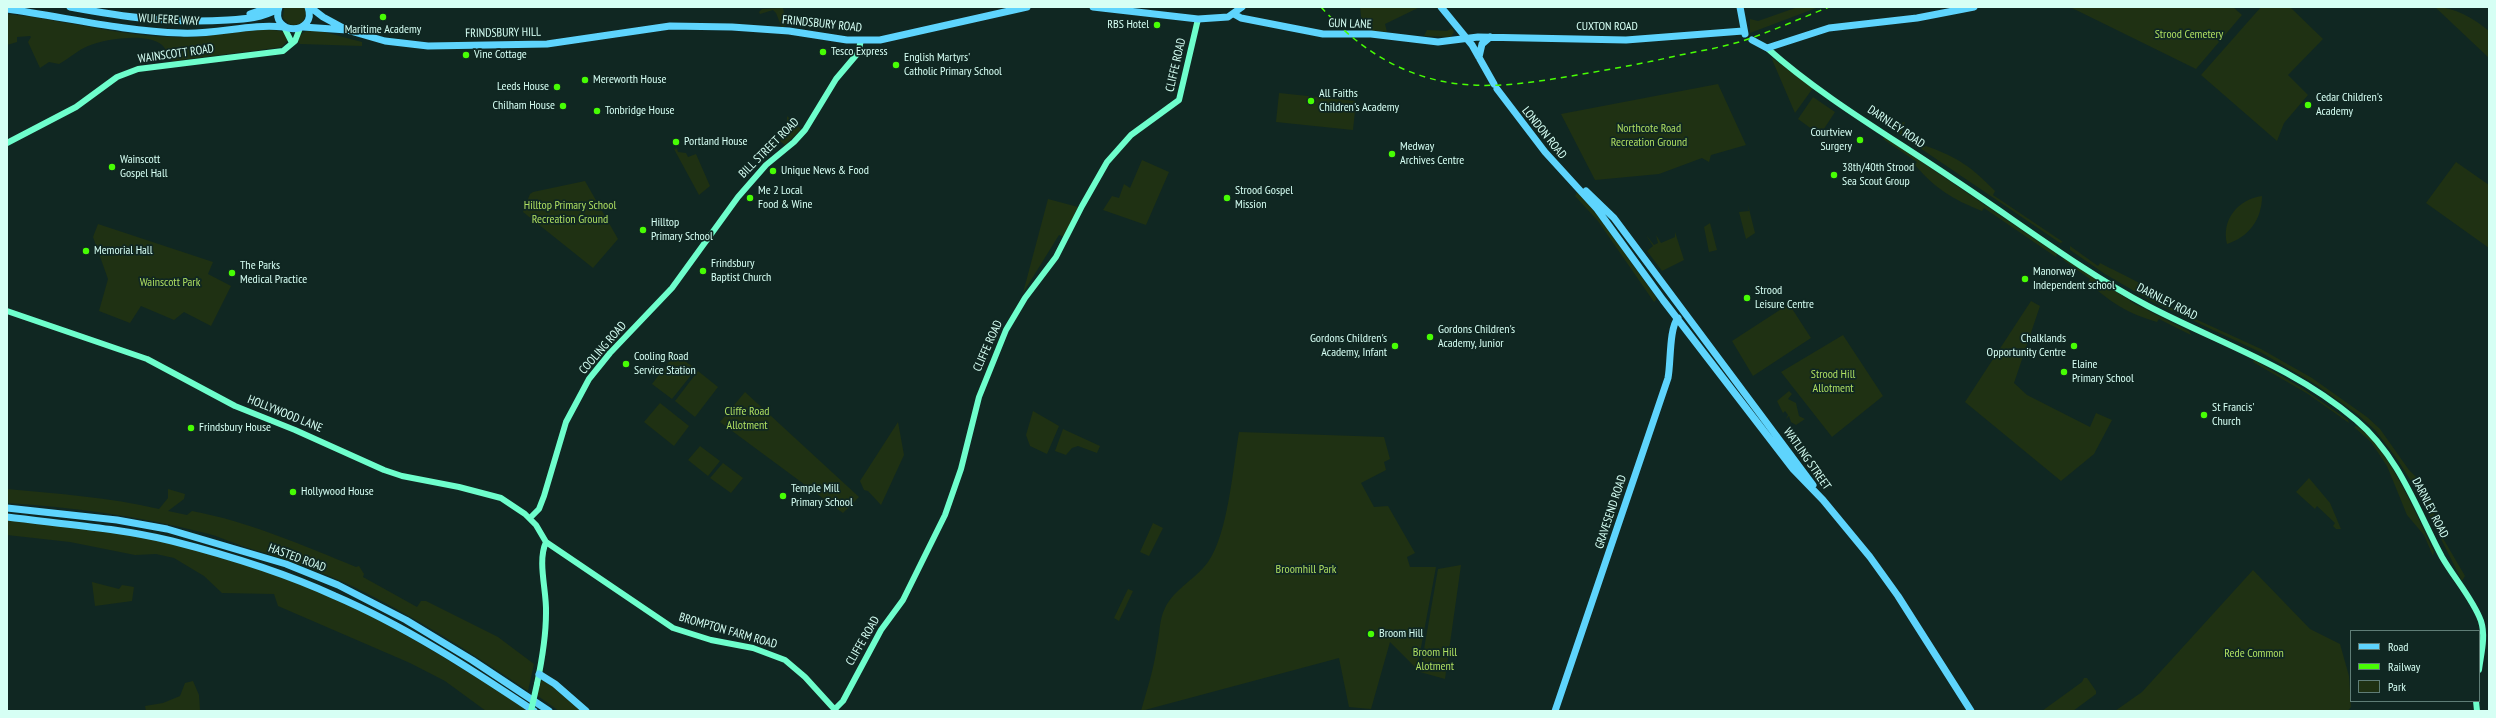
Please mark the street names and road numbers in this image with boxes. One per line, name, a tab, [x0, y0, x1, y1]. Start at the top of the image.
street label: WULFERE WAY	[138, 11, 200, 29]
street label: FRINDSBURY ROAD	[781, 13, 863, 35]
street label: GUN LANE	[1328, 16, 1372, 32]
street label: CUXTON ROAD	[1576, 20, 1638, 34]
street label: FRINDSBURY HILL	[465, 25, 541, 41]
street label: CLIFFE ROAD	[1163, 37, 1189, 93]
street label: WAINSCOTT ROAD	[137, 42, 215, 66]
street label: DARNLEY ROAD	[1865, 103, 1927, 151]
street label: LONDON ROAD	[1519, 104, 1569, 162]
street label: BILL STREET ROAD	[736, 115, 802, 181]
street label: DARNLEY ROAD	[2134, 281, 2200, 323]
street label: CLIFFE ROAD	[970, 318, 1006, 374]
street label: COOLING ROAD	[576, 319, 630, 377]
street label: HOLLYWOOD LANE	[245, 392, 325, 436]
street label: WATLING STREET	[1780, 425, 1834, 493]
street label: GRAVESEND ROAD	[1592, 473, 1630, 551]
street label: DARNLEY ROAD	[2409, 475, 2451, 541]
street label: HASTED ROAD	[266, 541, 328, 575]
street label: BROMPTON FARM ROAD	[677, 610, 779, 652]
street label: CLIFFE ROAD	[843, 614, 883, 668]

